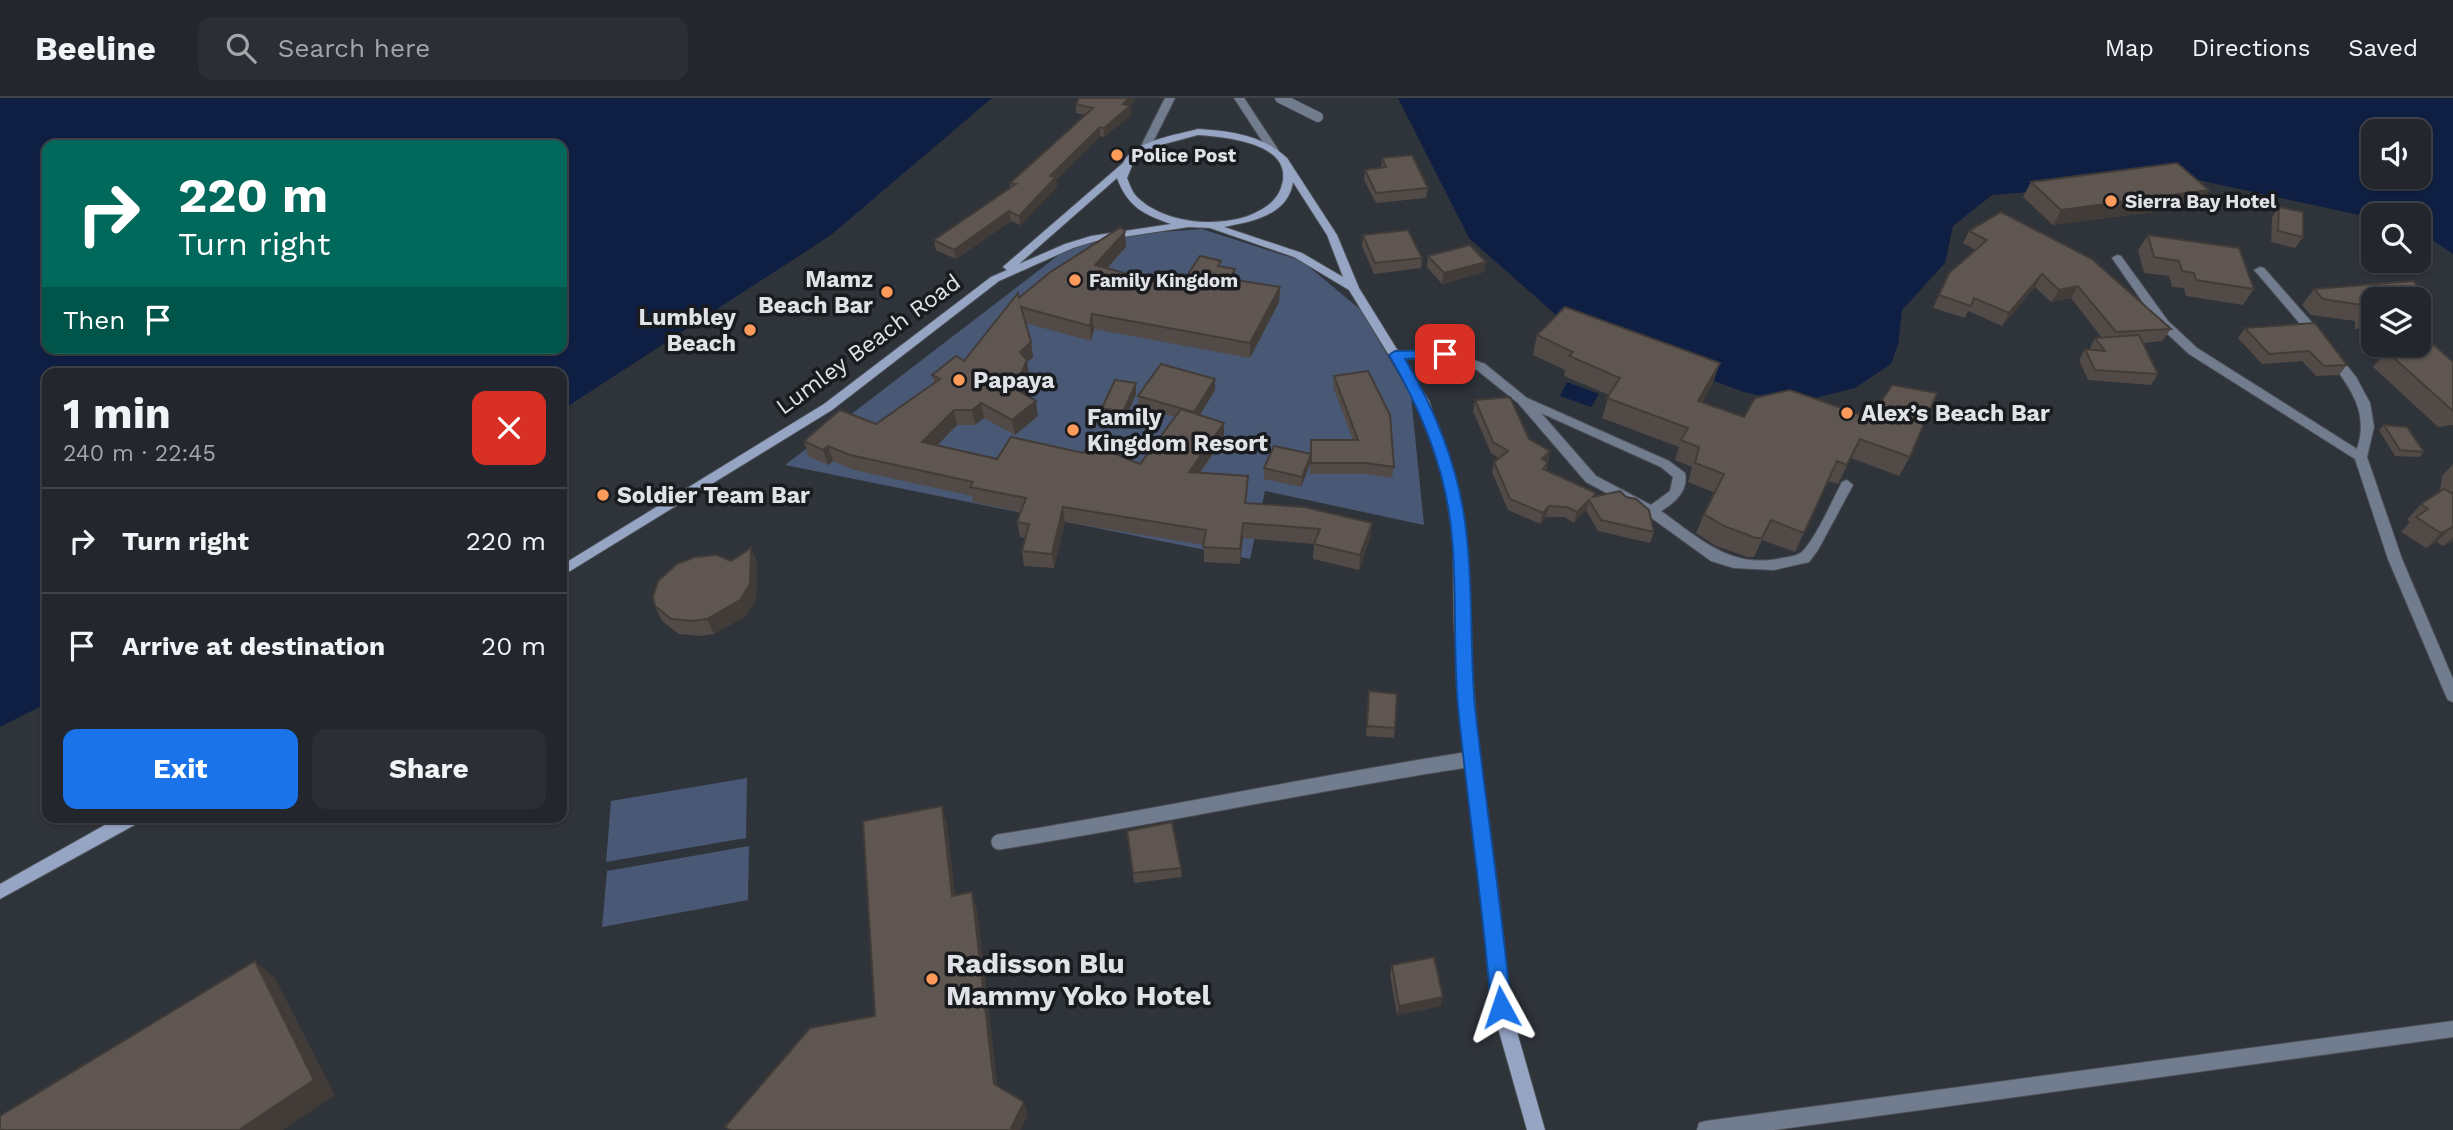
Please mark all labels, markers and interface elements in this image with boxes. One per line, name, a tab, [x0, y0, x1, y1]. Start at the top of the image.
search box	[198, 17, 688, 80]
text: Beeline	[35, 29, 156, 68]
icon: search	[222, 29, 260, 67]
text: Search here	[278, 33, 430, 63]
text: Map	[2105, 34, 2154, 62]
text: Directions	[2192, 34, 2310, 62]
text: Saved	[2348, 34, 2418, 62]
map controls	[2361, 119, 2431, 357]
button: sound	[2361, 119, 2431, 189]
place label: Police Post	[1131, 144, 1237, 167]
marker: Police Post	[1109, 147, 1125, 163]
text: 220 m	[178, 166, 328, 224]
icon: right	[63, 168, 154, 259]
place label: Sierra Bay Hotel	[2125, 190, 2277, 213]
marker: Sierra Bay Hotel	[2103, 193, 2119, 209]
button: search	[2361, 203, 2431, 273]
text: Turn right	[178, 225, 330, 263]
place label: Mamz Beach Bar	[758, 266, 873, 319]
street label: Lumley Beach Road	[771, 269, 966, 420]
place label: Family Kingdom	[1089, 269, 1238, 292]
marker: Family Kingdom	[1067, 272, 1083, 288]
marker: Mamz Beach Bar	[879, 284, 895, 300]
button: layers	[2361, 287, 2431, 357]
icon: arrive	[139, 301, 177, 339]
place label: Lumbley Beach	[639, 304, 736, 357]
text: Then	[63, 305, 125, 335]
marker: Lumbley Beach	[742, 322, 758, 338]
pin	[1415, 324, 1475, 384]
icon: arrive	[1426, 335, 1464, 373]
place label: Papaya	[973, 367, 1055, 394]
marker: Papaya	[951, 372, 967, 388]
text: 1 min	[63, 389, 171, 438]
button: close	[472, 391, 546, 465]
place label: Alex’s Beach Bar	[1861, 400, 2050, 427]
place label: Family Kingdom Resort	[1087, 404, 1268, 457]
marker: Alex’s Beach Bar	[1839, 405, 1855, 421]
marker: Family Kingdom Resort	[1065, 422, 1081, 438]
text: 240 m · 22:45	[63, 440, 216, 467]
place label: Soldier Team Bar	[617, 482, 810, 509]
marker: Soldier Team Bar	[595, 487, 611, 503]
icon: right	[63, 522, 101, 560]
text: Turn right	[122, 526, 249, 556]
text: 220 m	[466, 526, 546, 556]
icon: arrive	[63, 627, 101, 665]
text: Arrive at destination	[122, 631, 385, 661]
text: 20 m	[481, 631, 546, 661]
button: Exit	[63, 729, 298, 809]
button: Share	[312, 729, 546, 809]
place label: Radisson Blu Mammy Yoko Hotel	[946, 947, 1211, 1012]
position arrow	[1464, 970, 1538, 1044]
marker: Radisson Blu Mammy Yoko Hotel	[924, 971, 940, 987]

